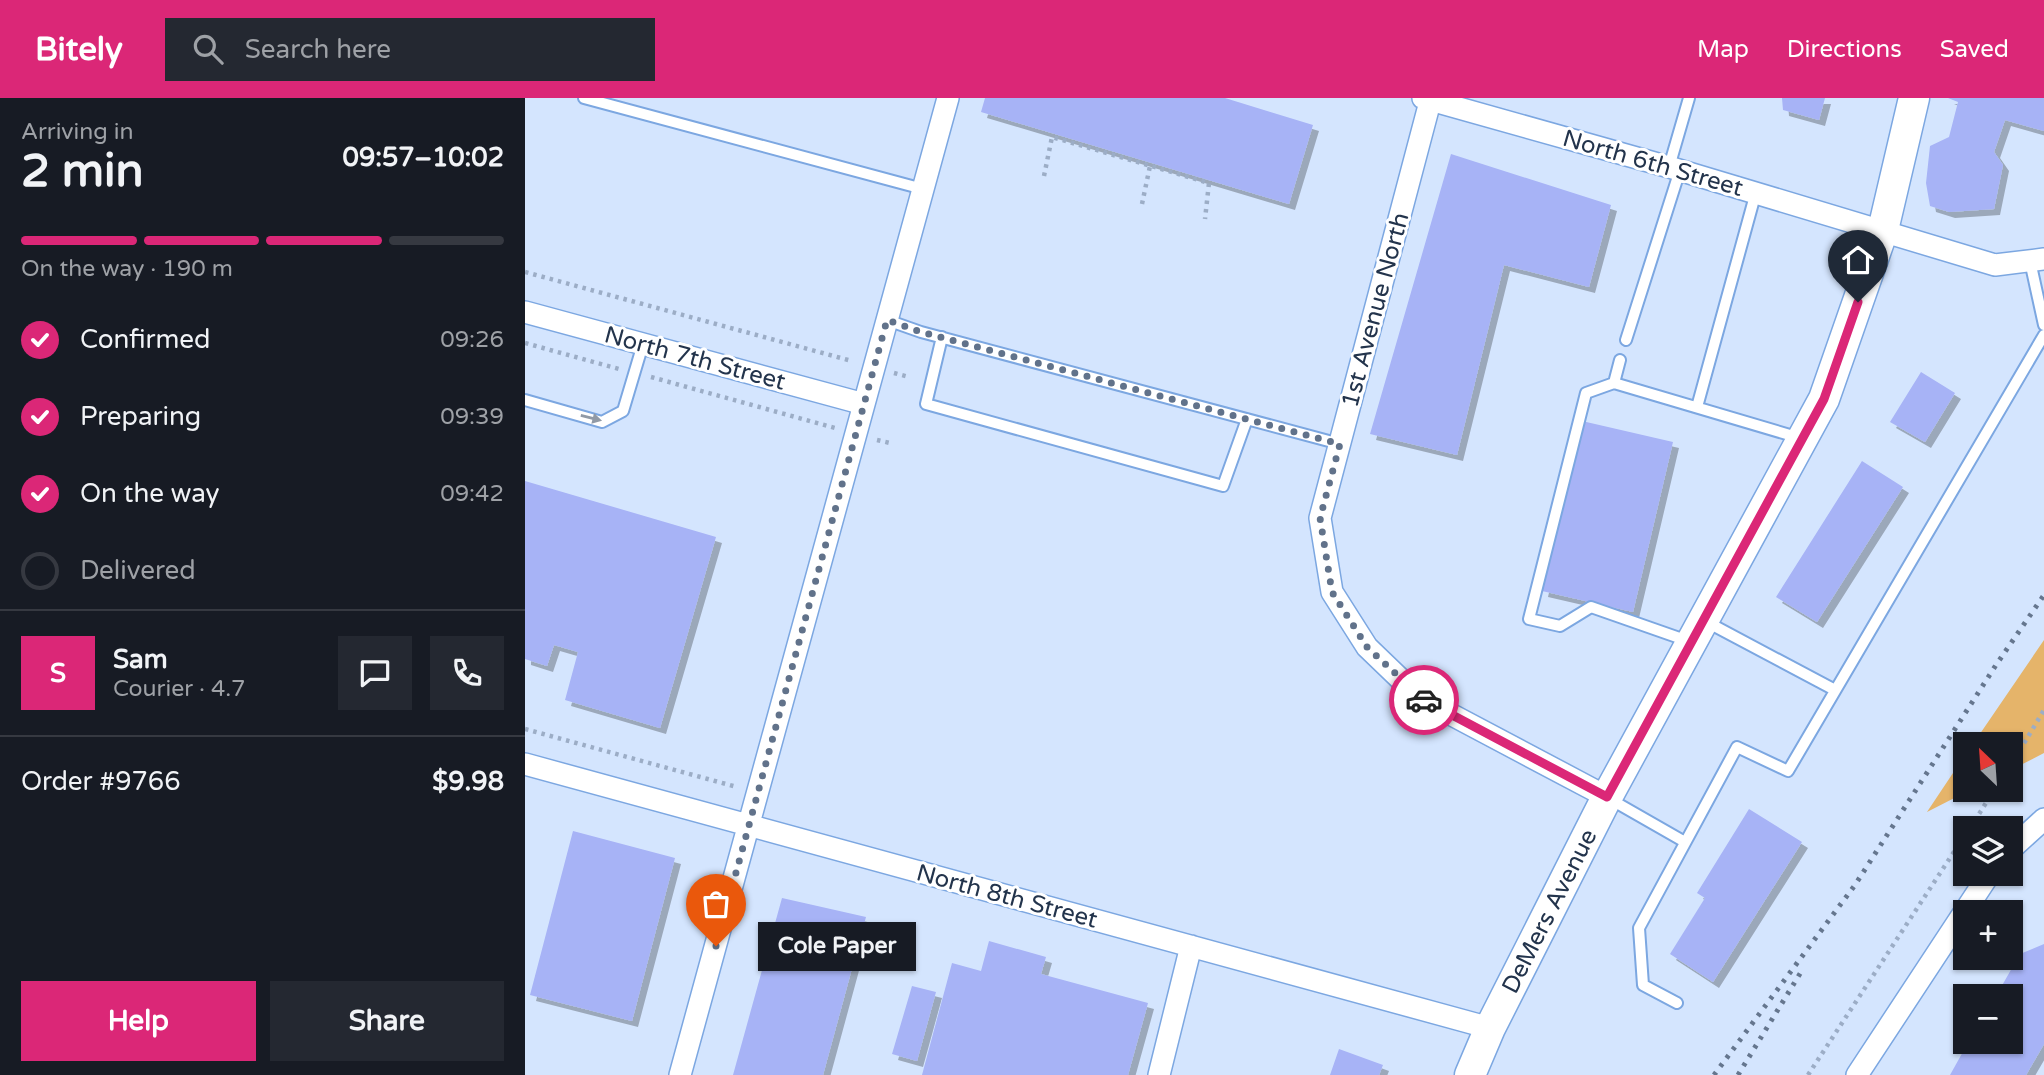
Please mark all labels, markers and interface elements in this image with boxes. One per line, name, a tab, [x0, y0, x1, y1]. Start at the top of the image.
search box	[165, 18, 655, 81]
text: Bitely	[35, 30, 123, 69]
icon: search	[189, 30, 227, 68]
text: Search here	[245, 34, 391, 65]
text: Map	[1697, 35, 1749, 64]
text: Directions	[1787, 35, 1902, 64]
text: Saved	[1940, 35, 2009, 64]
text: Arriving in	[21, 118, 134, 146]
street label: North 6th Street	[1559, 124, 1746, 203]
text: 09:57–10:02	[343, 142, 504, 173]
text: 2 min	[21, 144, 144, 199]
street label: 1st Avenue North	[1336, 210, 1415, 411]
pin	[1828, 230, 1888, 302]
icon: home	[1839, 241, 1877, 279]
text: On the way · 190 m	[21, 255, 233, 283]
street label: North 7th Street	[601, 320, 789, 397]
icon: check	[21, 321, 59, 359]
text: Confirmed	[80, 324, 210, 355]
text: 09:26	[440, 326, 504, 354]
icon: check	[21, 398, 59, 436]
text: Preparing	[80, 401, 201, 432]
text: 09:39	[440, 403, 504, 431]
one-way arrow	[580, 413, 602, 424]
icon: check	[21, 475, 59, 513]
text: On the way	[80, 478, 220, 509]
text: 09:42	[440, 480, 504, 508]
text: Delivered	[80, 555, 196, 586]
button: chat	[338, 636, 412, 710]
button: phone	[430, 636, 504, 710]
text: Sam	[113, 644, 168, 675]
text: S	[50, 658, 66, 689]
courier	[1389, 665, 1459, 735]
text: Courier · 4.7	[113, 675, 246, 703]
icon: car	[1405, 681, 1443, 719]
north arrow	[1953, 732, 2023, 802]
map controls	[1953, 732, 2023, 1054]
text: Order #9766	[21, 766, 181, 797]
text: $9.98	[432, 766, 504, 797]
button: layers	[1953, 816, 2023, 886]
street label: DeMers Avenue	[1496, 824, 1603, 998]
street label: North 8th Street	[913, 858, 1101, 935]
pin	[686, 874, 746, 946]
icon: bag	[697, 885, 735, 923]
button: +	[1953, 900, 2023, 970]
callout: Cole Paper	[758, 922, 915, 970]
text: Cole Paper	[778, 932, 896, 960]
button: Help	[21, 981, 256, 1061]
button: Share	[270, 981, 504, 1061]
button: −	[1953, 984, 2023, 1054]

